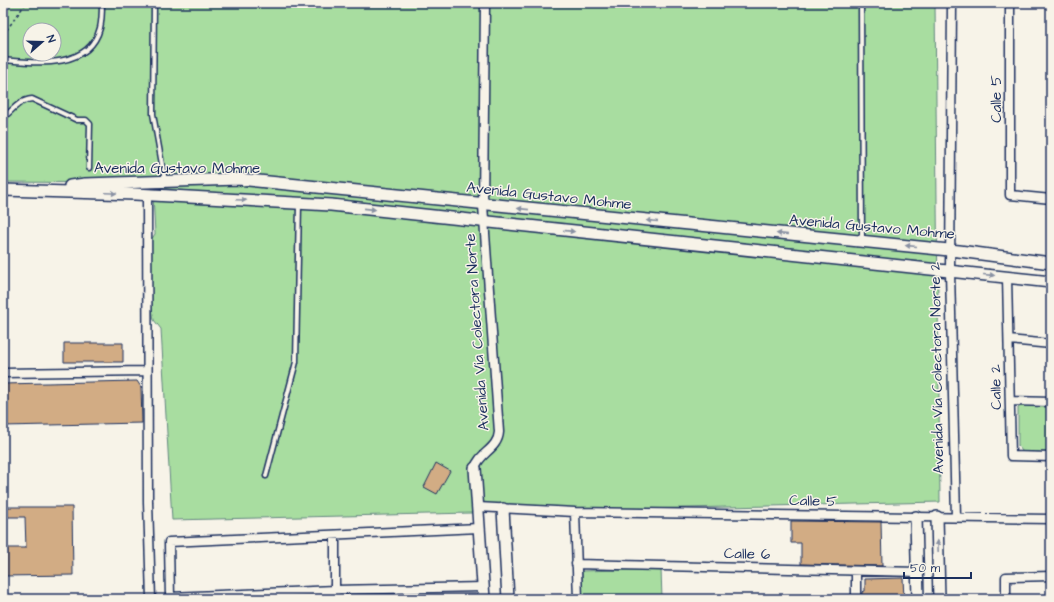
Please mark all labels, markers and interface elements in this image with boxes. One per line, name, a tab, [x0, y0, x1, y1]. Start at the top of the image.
north arrow	[22, 22, 62, 62]
text: N	[43, 33, 59, 45]
street label: Calle 5	[986, 75, 1007, 123]
street label: Avenida Gustavo Mohme	[94, 158, 260, 179]
street label: Avenida Gustavo Mohme	[465, 177, 633, 215]
one-way arrow	[105, 190, 118, 196]
one-way arrow	[235, 197, 248, 203]
one-way arrow	[364, 206, 376, 213]
one-way arrow	[517, 206, 529, 212]
street label: Avenida Gustavo Mohme	[788, 209, 956, 245]
one-way arrow	[646, 218, 658, 225]
one-way arrow	[563, 227, 575, 234]
one-way arrow	[776, 230, 788, 237]
street label: Avenida Vía Colectora Norte	[460, 233, 494, 431]
one-way arrow	[905, 243, 917, 249]
street label: Avenida Vía Colectora Norte 2	[925, 261, 949, 474]
one-way arrow	[982, 272, 995, 279]
street label: Calle 2	[985, 364, 1007, 410]
street label: Calle 5	[789, 490, 837, 512]
one-way arrow	[935, 539, 941, 552]
street label: Calle 6	[724, 543, 771, 565]
scale bar	[904, 554, 971, 580]
text: 50 m	[910, 560, 941, 577]

